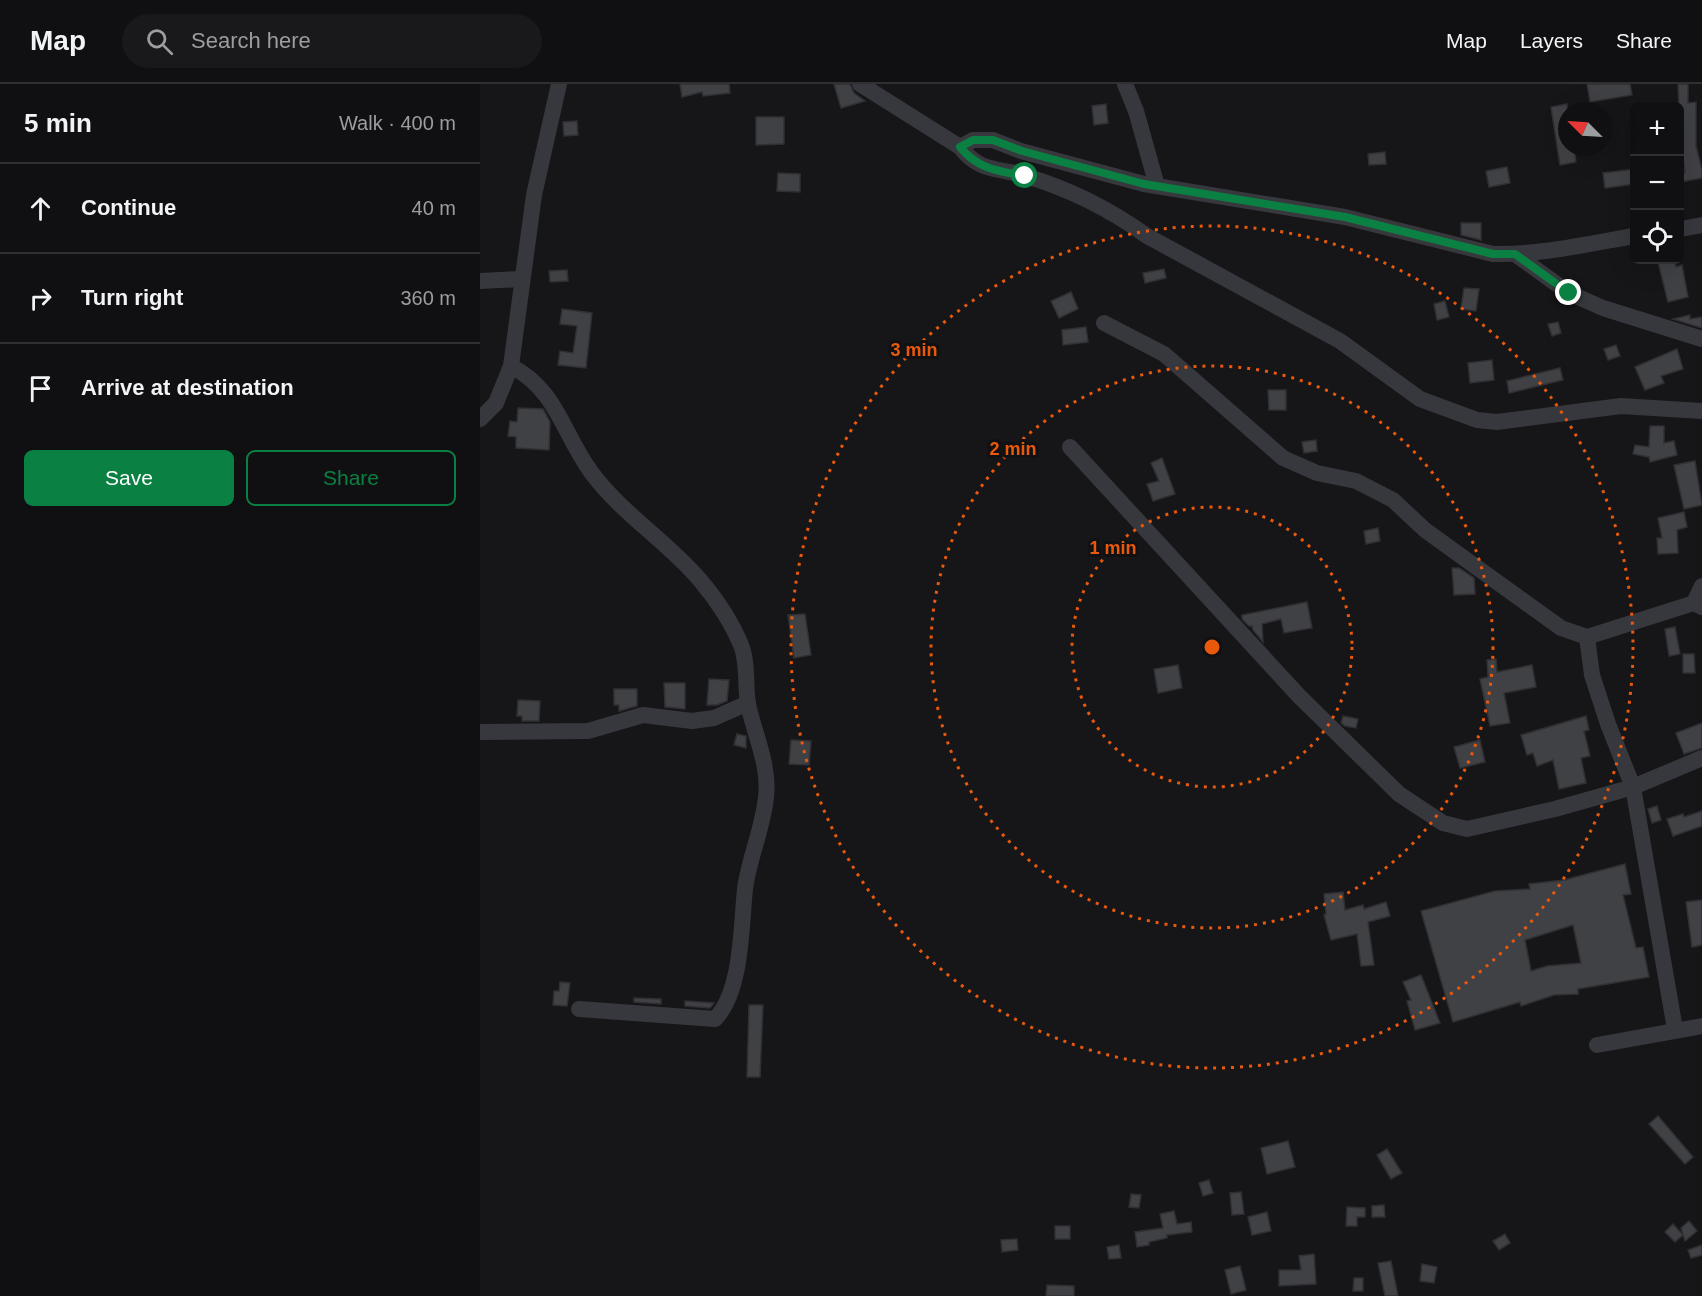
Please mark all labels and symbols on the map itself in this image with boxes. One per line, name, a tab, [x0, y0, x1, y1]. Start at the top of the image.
north arrow	[1558, 102, 1612, 156]
route start	[1011, 162, 1037, 188]
route end	[1555, 279, 1581, 305]
text: 3 min	[890, 340, 938, 360]
text: 2 min	[989, 439, 1037, 459]
text: 1 min	[1089, 538, 1137, 558]
centre of rings	[1202, 637, 1222, 657]

